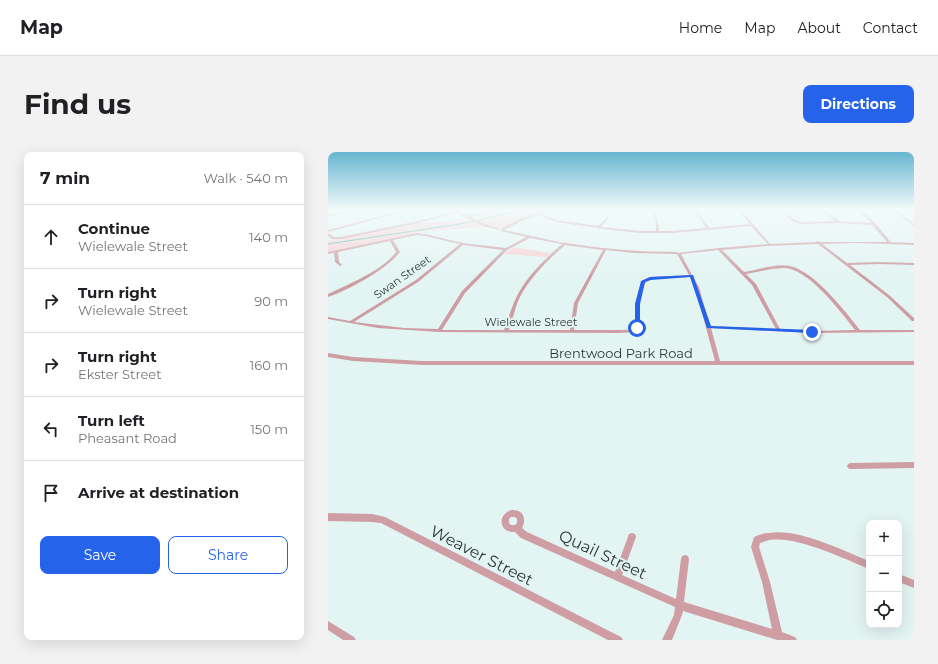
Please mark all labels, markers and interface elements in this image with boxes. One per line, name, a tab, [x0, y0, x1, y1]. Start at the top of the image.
text: Map	[20, 16, 63, 39]
text: Home	[679, 19, 722, 37]
text: Map	[744, 19, 775, 37]
text: About	[797, 19, 841, 37]
text: Contact	[863, 19, 918, 37]
button: Directions	[803, 85, 914, 123]
text: Find us	[24, 87, 131, 121]
text: 7 min	[40, 168, 90, 188]
text: Walk · 540 m	[203, 170, 288, 186]
text: Continue	[78, 219, 150, 238]
icon: ahead	[40, 226, 62, 248]
text: 140 m	[249, 229, 288, 245]
text: Wielewale Street	[78, 238, 188, 254]
street label: Swan Street	[371, 252, 434, 302]
text: Turn right	[78, 283, 157, 302]
icon: right	[40, 290, 62, 312]
text: 90 m	[254, 293, 288, 309]
text: Wielewale Street	[78, 302, 188, 318]
street label: Wielewale Street	[485, 315, 578, 329]
route start	[628, 319, 646, 337]
route end	[803, 323, 821, 341]
street label: Brentwood Park Road	[549, 345, 693, 361]
text: Turn right	[78, 347, 157, 366]
icon: right	[40, 354, 62, 376]
text: 160 m	[250, 357, 288, 373]
text: Ekster Street	[78, 366, 161, 382]
text: Turn left	[78, 411, 145, 430]
icon: left	[40, 418, 62, 440]
text: 150 m	[250, 421, 288, 437]
text: Pheasant Road	[78, 430, 177, 446]
icon: arrive	[40, 482, 62, 504]
text: Arrive at destination	[78, 483, 239, 502]
map controls	[866, 520, 902, 628]
button: +	[866, 520, 902, 556]
street label: Weaver Street	[427, 521, 537, 590]
street label: Quail Street	[556, 526, 650, 583]
button: Save	[40, 536, 160, 574]
button: Share	[168, 536, 288, 574]
button: −	[866, 556, 902, 592]
button: locate	[866, 592, 902, 628]

